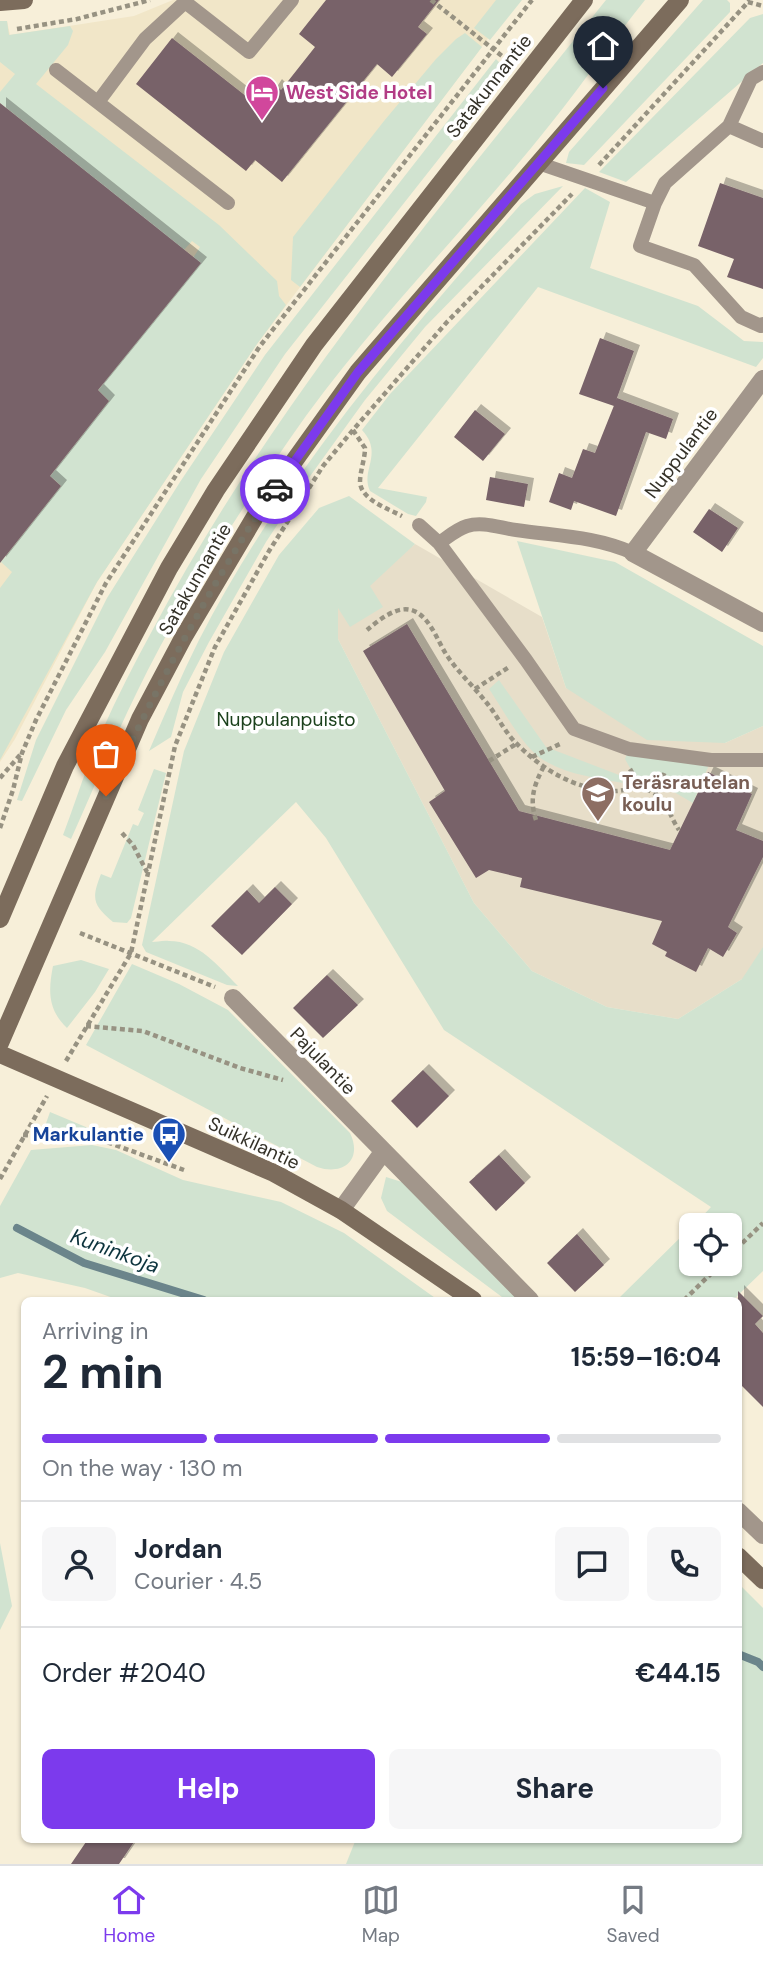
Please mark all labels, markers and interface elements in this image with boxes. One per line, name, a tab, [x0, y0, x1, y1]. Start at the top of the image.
pin	[573, 16, 633, 88]
icon: home	[584, 27, 622, 65]
street label: Satakunnantie	[441, 29, 537, 143]
hotel icon: West Side Hotel	[243, 73, 281, 122]
place label: West Side Hotel	[286, 80, 433, 105]
street label: Nuppulantie	[639, 403, 723, 503]
courier	[240, 454, 310, 524]
icon: car	[256, 470, 294, 508]
street label: Satakunnantie	[153, 519, 237, 639]
park label: Nuppulanpuisto	[216, 707, 356, 732]
pin	[76, 724, 136, 796]
icon: bag	[87, 735, 125, 773]
place label: Teräsrautelan koulu	[622, 770, 750, 817]
school or university icon: Teräsrautelan koulu	[579, 774, 617, 823]
street label: Pajulantie	[285, 1022, 361, 1100]
street label: Suikkilantie	[204, 1111, 304, 1175]
bus stop icon: Markulantie	[150, 1115, 188, 1164]
place label: Markulantie	[33, 1122, 144, 1147]
map controls	[679, 1213, 742, 1276]
button: locate	[679, 1213, 742, 1276]
water label: Kuninkoja	[67, 1222, 163, 1280]
text: Arriving in	[42, 1316, 148, 1346]
text: 15:59–16:04	[571, 1340, 721, 1374]
text: 2 min	[42, 1342, 164, 1402]
text: On the way · 130 m	[42, 1453, 243, 1483]
button: person	[42, 1527, 116, 1601]
button: chat	[555, 1527, 629, 1601]
button: phone	[647, 1527, 721, 1601]
text: Jordan	[134, 1532, 223, 1566]
text: Courier · 4.5	[134, 1566, 262, 1596]
text: Order #2040	[42, 1656, 206, 1690]
text: €44.15	[635, 1656, 721, 1690]
button: Help	[42, 1749, 375, 1829]
button: Share	[389, 1749, 721, 1829]
tab: Home	[103, 1881, 155, 1948]
tab: Map	[362, 1881, 400, 1948]
tab: Saved	[606, 1881, 660, 1948]

